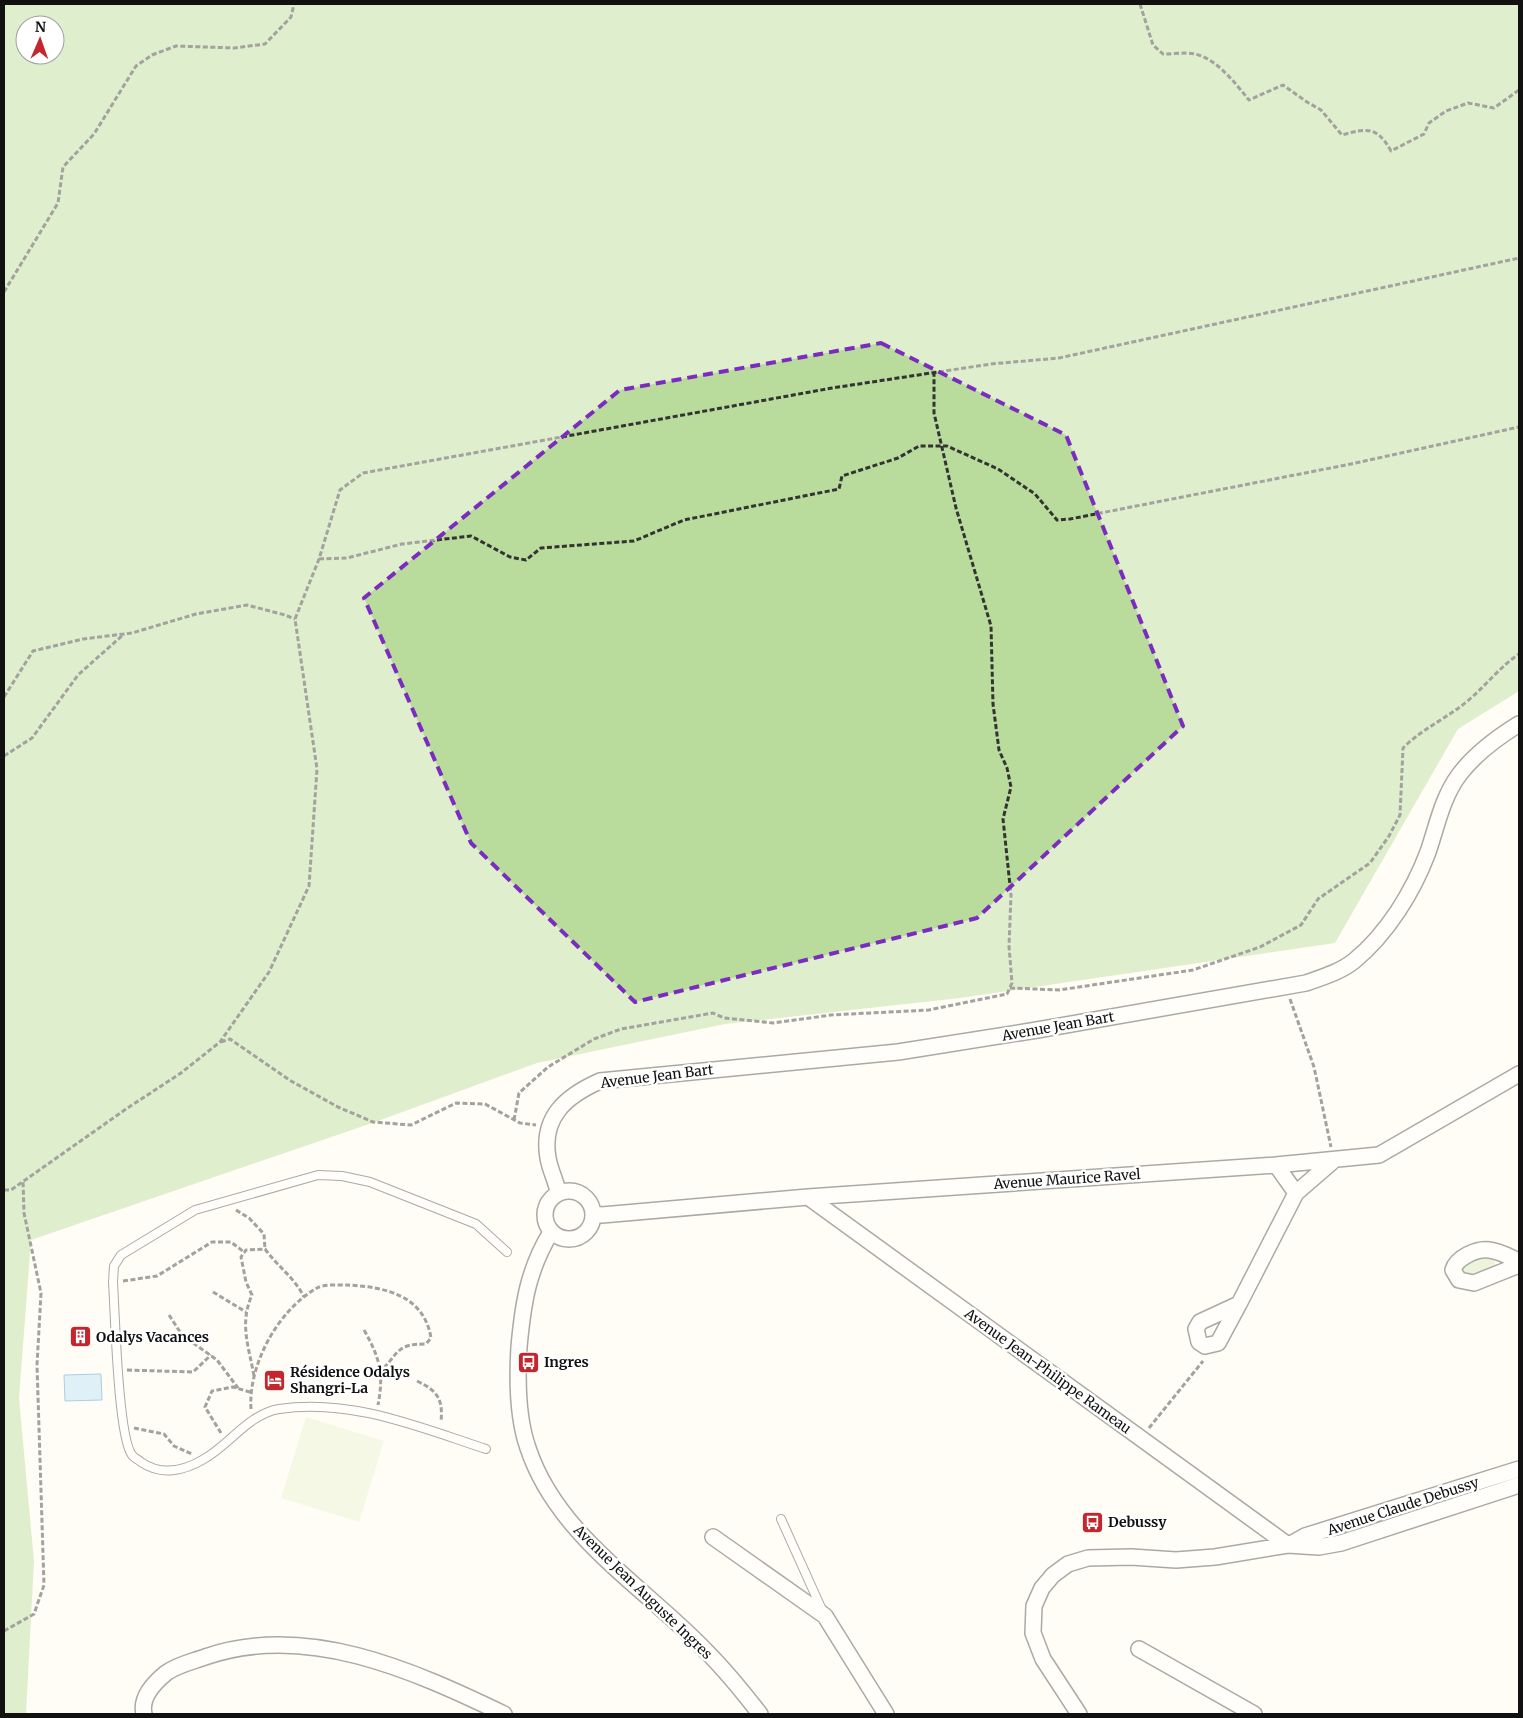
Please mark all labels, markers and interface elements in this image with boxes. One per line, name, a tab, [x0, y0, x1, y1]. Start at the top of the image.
north arrow	[15, 15, 65, 65]
text: N	[35, 18, 46, 36]
street label: Avenue Jean Bart	[999, 1007, 1116, 1045]
street label: Avenue Jean Bart	[599, 1060, 715, 1092]
street label: Avenue Maurice Ravel	[992, 1165, 1142, 1193]
street label: Avenue Jean-Philippe Rameau	[960, 1304, 1135, 1438]
building icon: Odalys Vacances	[68, 1325, 92, 1349]
place label: Odalys Vacances	[96, 1328, 209, 1346]
bus stop icon: Ingres	[516, 1350, 540, 1374]
place label: Ingres	[544, 1353, 589, 1371]
place label: Résidence Odalys Shangri-La	[290, 1363, 410, 1397]
hotel icon: Résidence Odalys Shangri-La	[262, 1368, 286, 1392]
street label: Avenue Claude Debussy	[1324, 1473, 1482, 1539]
bus stop icon: Debussy	[1080, 1510, 1104, 1534]
place label: Debussy	[1108, 1513, 1167, 1531]
street label: Avenue Jean Auguste Ingres	[569, 1520, 716, 1663]

